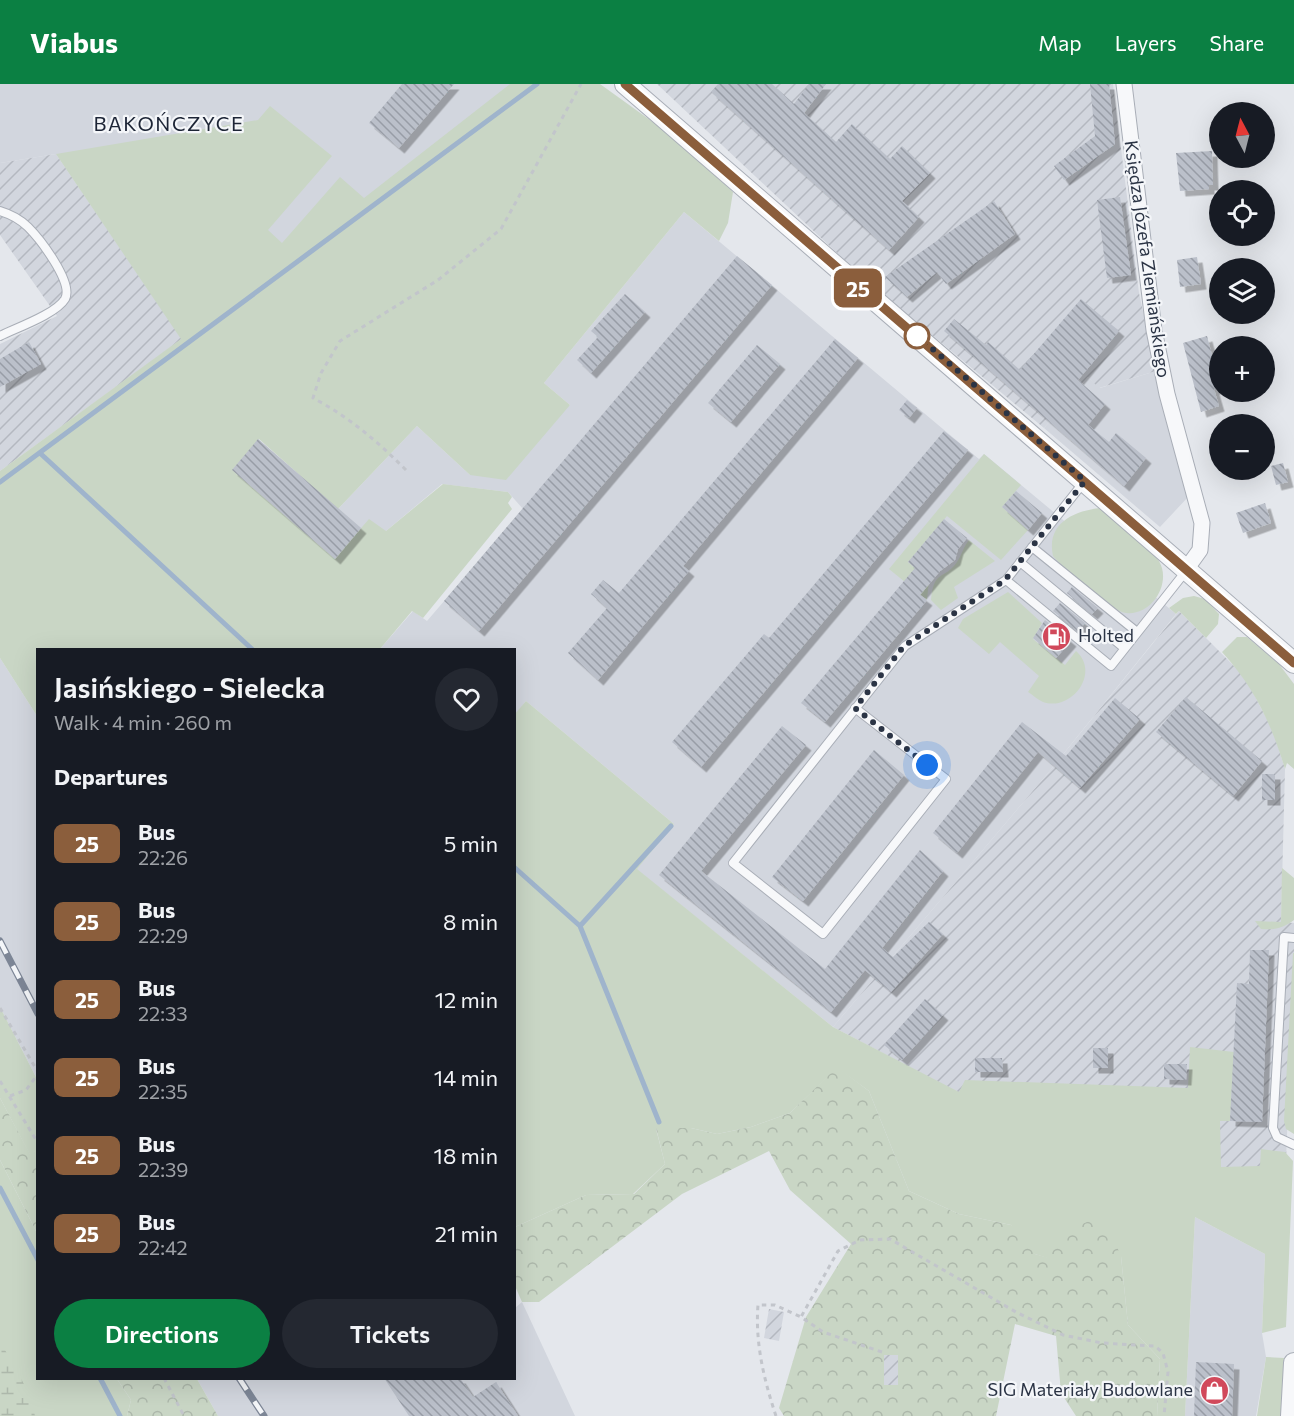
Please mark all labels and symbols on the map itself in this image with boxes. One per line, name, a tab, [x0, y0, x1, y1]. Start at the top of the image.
north arrow	[1209, 102, 1275, 168]
district label: BAKOŃCZYCE	[94, 111, 244, 135]
street label: Księdza Józefa Ziemiańskiego	[1120, 139, 1176, 379]
line badge: 25	[831, 268, 885, 308]
unlabelled marker	[904, 323, 930, 349]
fuel station icon: Holted	[1041, 620, 1073, 652]
place label: Holted	[1078, 624, 1134, 646]
your location	[912, 750, 942, 780]
shop icon: SIG Materiały Budowlane	[1198, 1374, 1230, 1406]
place label: SIG Materiały Budowlane	[987, 1378, 1193, 1400]

